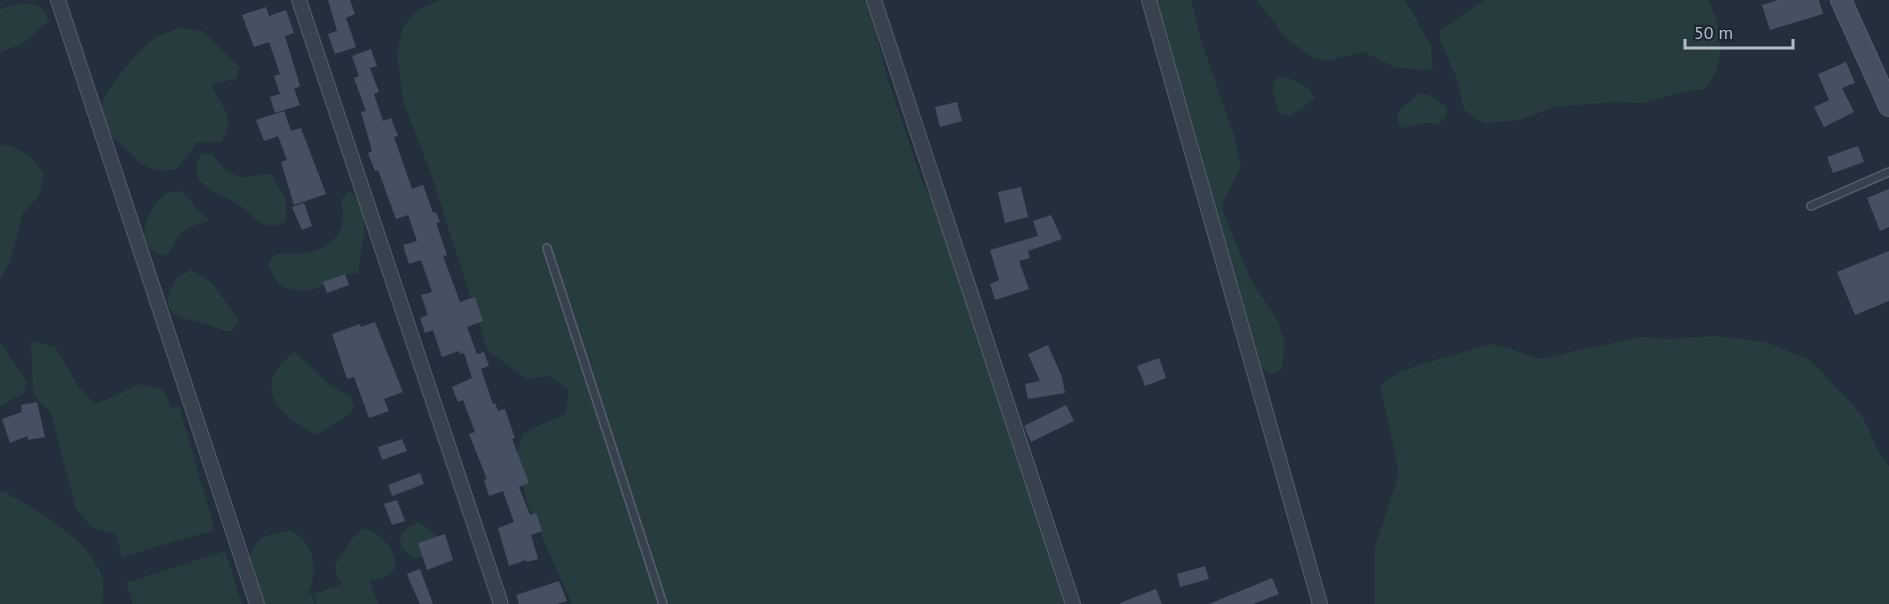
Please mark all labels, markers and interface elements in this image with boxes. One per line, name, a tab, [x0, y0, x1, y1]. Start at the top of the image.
scale bar	[1685, 12, 1793, 50]
text: 50 m	[1694, 21, 1733, 44]

